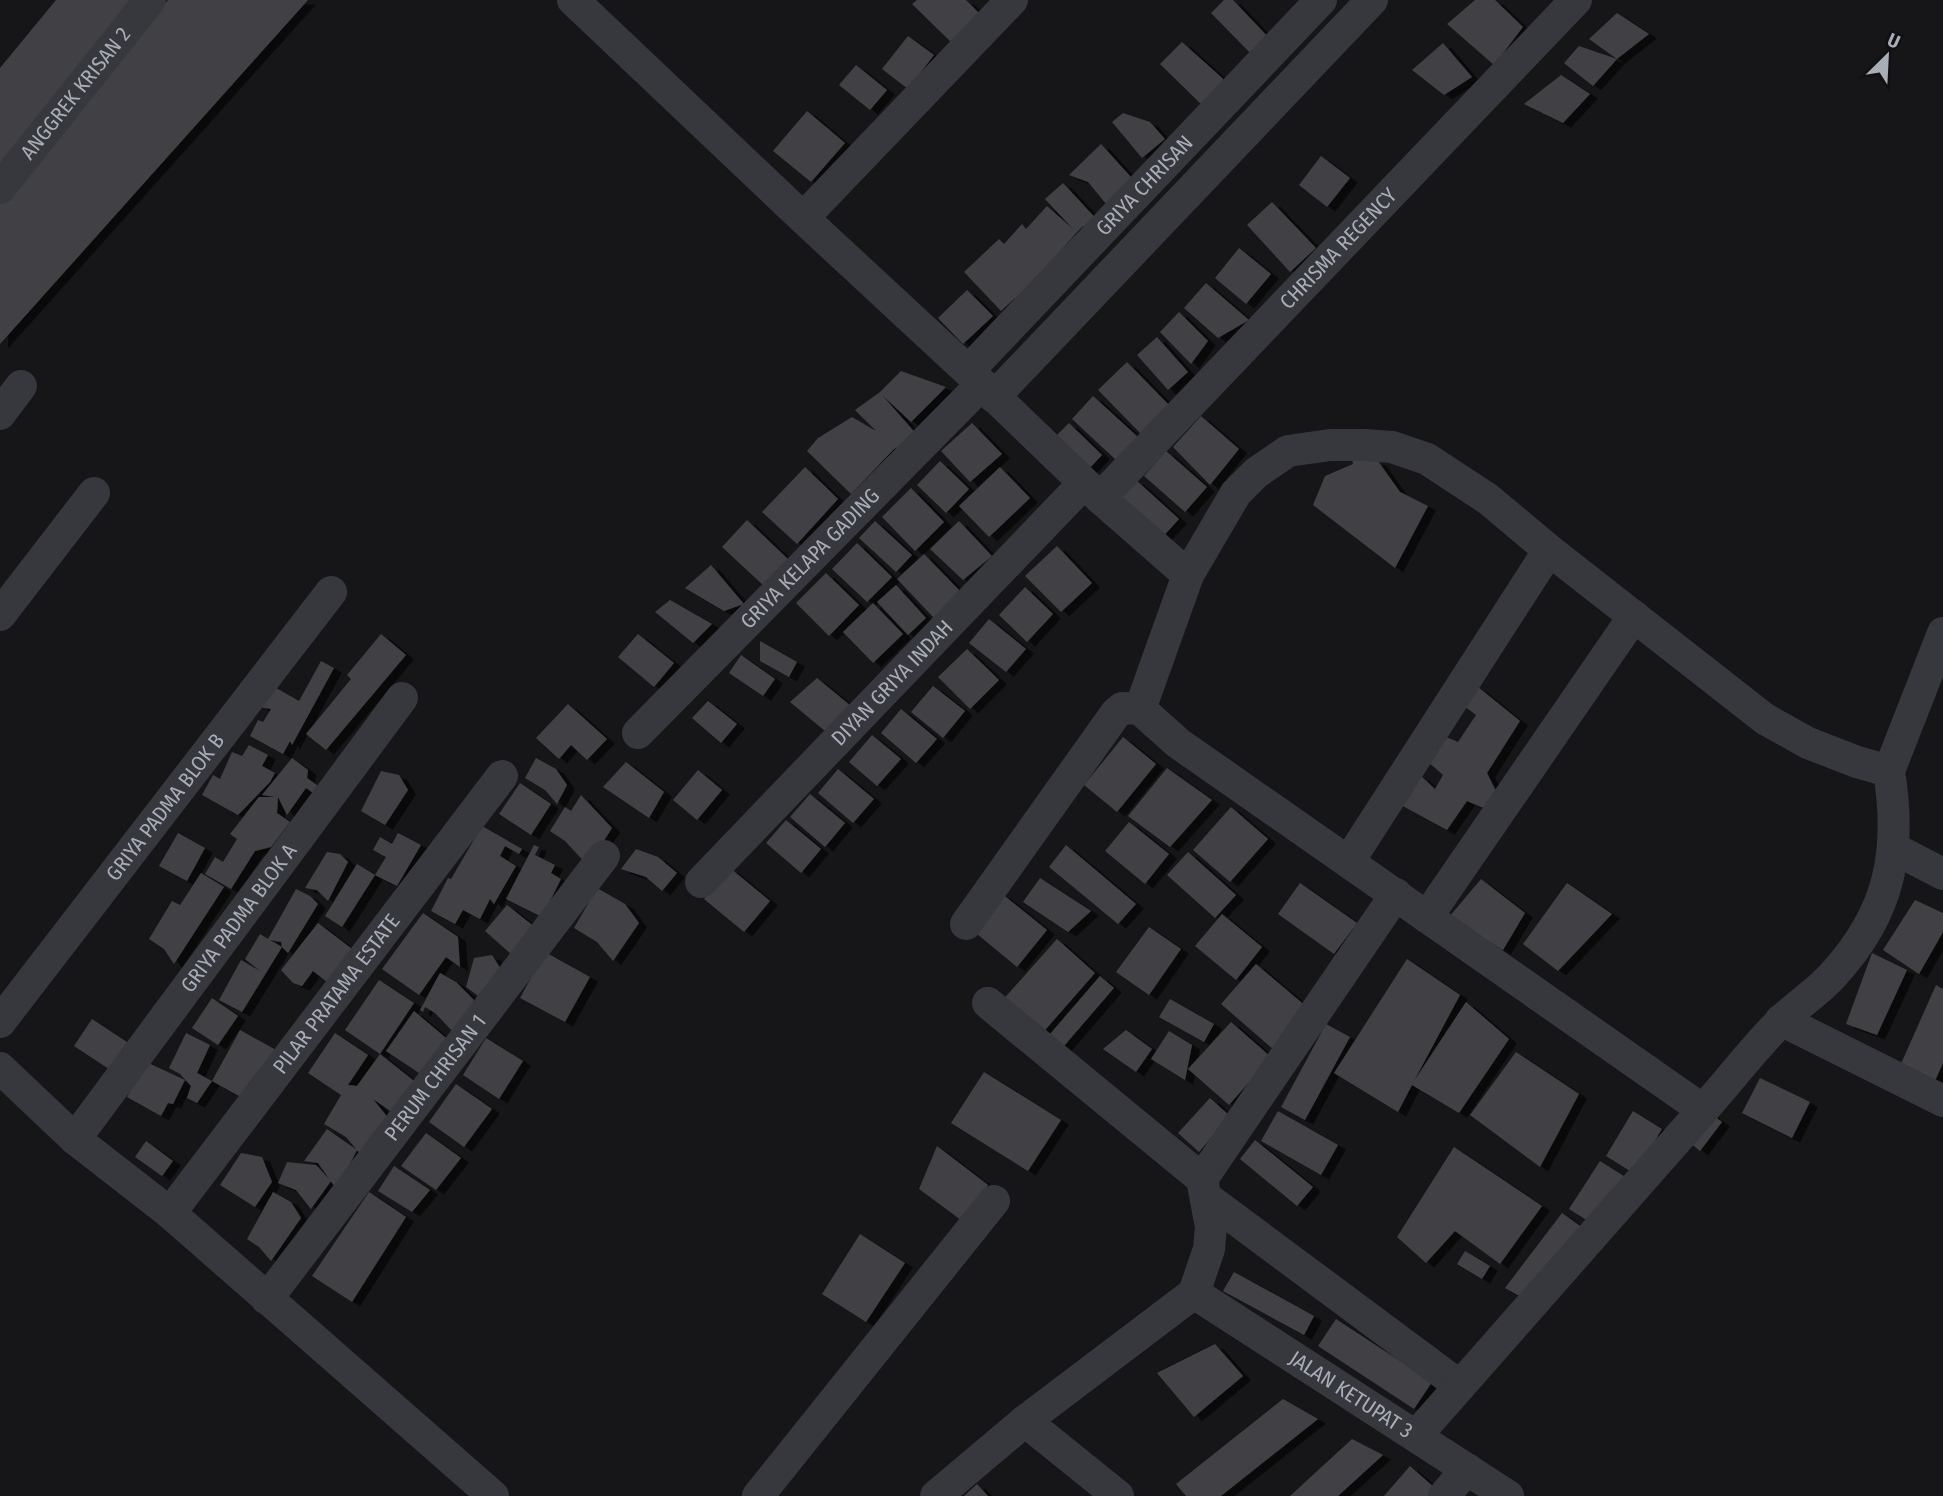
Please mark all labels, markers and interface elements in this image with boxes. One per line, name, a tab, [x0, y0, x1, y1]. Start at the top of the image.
north arrow	[1852, 21, 1922, 91]
street label: ANGGREK KRISAN 2	[15, 22, 136, 165]
text: U	[1884, 28, 1903, 54]
street label: GRIYA CHRISAN	[1091, 130, 1198, 241]
street label: CHRISMA REGENCY	[1274, 182, 1403, 315]
street label: GRIYA KELAPA GADING	[735, 483, 885, 634]
street label: DIYAN GRIYA INDAH	[826, 615, 958, 751]
street label: GRIYA PADMA BLOK B	[100, 728, 230, 886]
street label: GRIYA PADMA BLOK A	[175, 839, 302, 997]
street label: PILAR PRATAMA ESTATE	[267, 909, 406, 1079]
street label: PERUM CHRISAN 1	[379, 1009, 492, 1146]
street label: JALAN KETUPAT 3	[1284, 1345, 1418, 1444]

